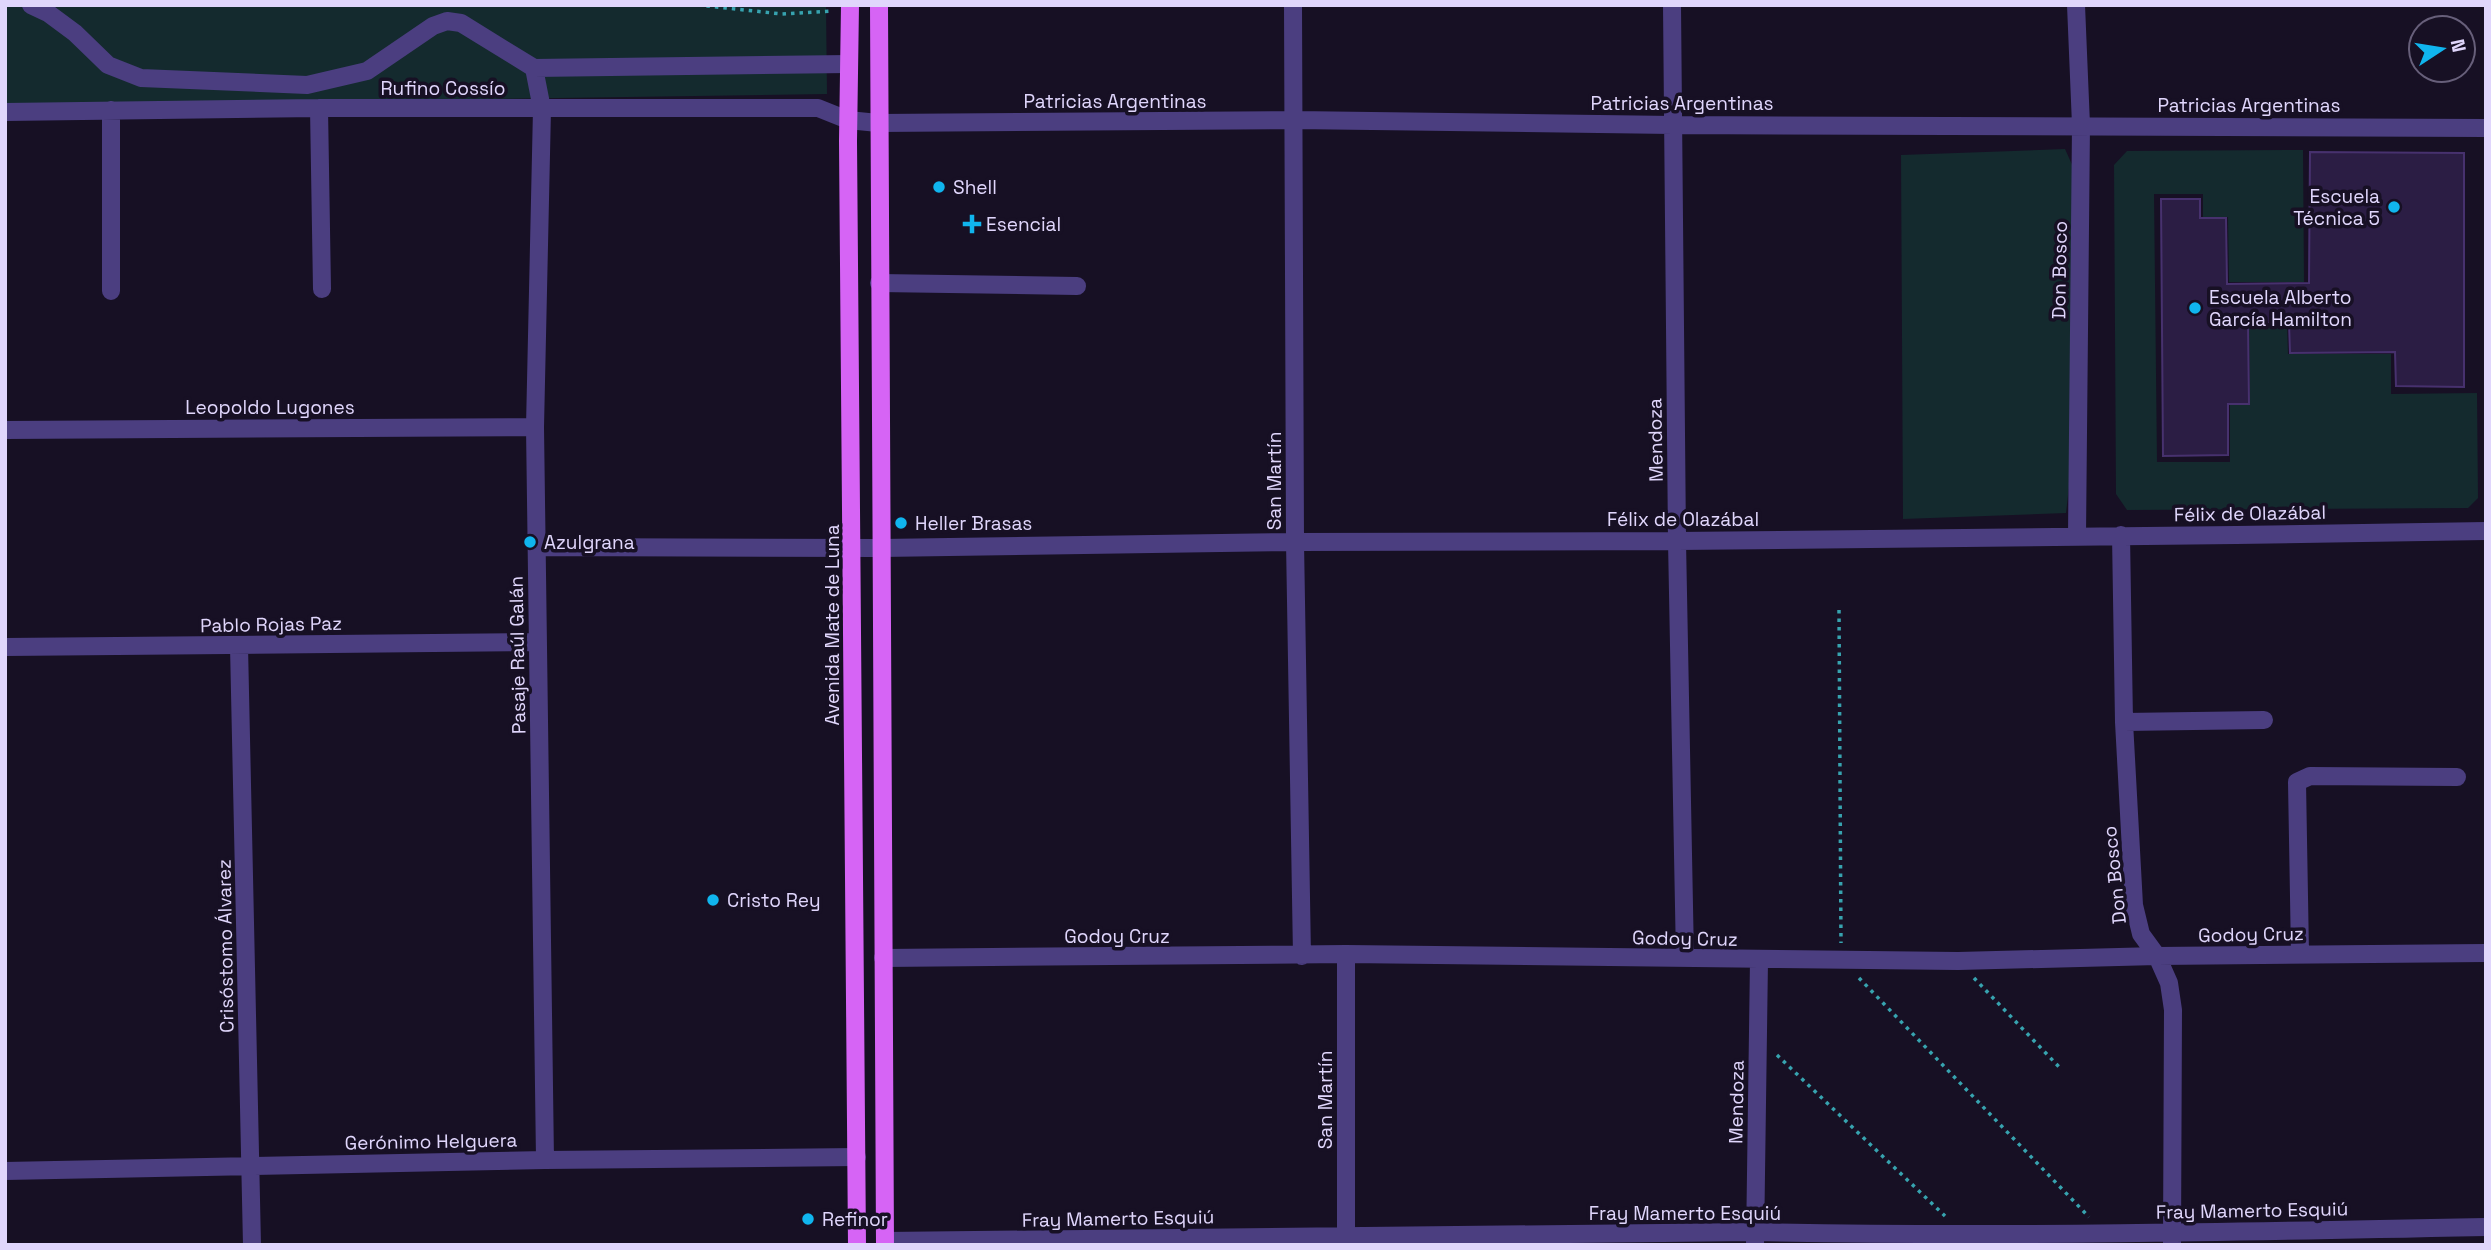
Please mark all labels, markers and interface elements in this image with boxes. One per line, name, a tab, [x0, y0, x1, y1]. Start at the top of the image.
north arrow	[2407, 14, 2477, 84]
text: N	[2445, 37, 2472, 54]
street label: Rufino Cossío	[381, 76, 505, 101]
street label: Patricias Argentinas	[1023, 89, 1207, 114]
street label: Patricias Argentinas	[1590, 91, 1774, 116]
street label: Patricias Argentinas	[2157, 93, 2341, 118]
place label: Shell	[953, 175, 997, 200]
marker: Shell	[931, 179, 947, 195]
place label: Escuela Técnica 5	[2293, 184, 2380, 231]
marker: Escuela Técnica 5	[2386, 199, 2402, 215]
place label: Esencial	[986, 212, 1061, 237]
marker: Esencial	[964, 216, 980, 232]
street label: Don Bosco	[2046, 221, 2073, 319]
place label: Escuela Alberto García Hamilton	[2209, 285, 2352, 332]
marker: Escuela Alberto García Hamilton	[2187, 300, 2203, 316]
street label: Leopoldo Lugones	[185, 395, 355, 420]
street label: Mendoza	[1642, 398, 1669, 482]
street label: San Martín	[1262, 432, 1287, 530]
street label: Félix de Olazábal	[2174, 500, 2326, 527]
street label: Félix de Olazábal	[1607, 507, 1759, 532]
place label: Heller Brasas	[915, 511, 1032, 536]
marker: Heller Brasas	[893, 515, 909, 531]
street label: Avenida Mate de Luna	[820, 524, 845, 726]
place label: Azulgrana	[544, 530, 635, 555]
marker: Azulgrana	[522, 534, 538, 550]
street label: Pasaje Raúl Galán	[504, 576, 531, 734]
street label: Pablo Rojas Paz	[200, 611, 342, 638]
street label: Don Bosco	[2097, 825, 2132, 925]
street label: Crisóstomo Álvarez	[211, 859, 240, 1033]
place label: Cristo Rey	[727, 888, 821, 913]
marker: Cristo Rey	[705, 892, 721, 908]
street label: Godoy Cruz	[2198, 921, 2304, 948]
street label: Godoy Cruz	[1064, 924, 1170, 949]
street label: Godoy Cruz	[1632, 925, 1738, 952]
street label: San Martín	[1313, 1051, 1338, 1149]
street label: Mendoza	[1723, 1060, 1750, 1144]
street label: Gerónimo Helguera	[344, 1127, 518, 1156]
street label: Fray Mamerto Esquiú	[2156, 1196, 2348, 1225]
street label: Fray Mamerto Esquiú	[1589, 1201, 1781, 1226]
street label: Fray Mamerto Esquiú	[1022, 1204, 1214, 1233]
place label: Refinor	[822, 1207, 888, 1232]
marker: Refinor	[800, 1211, 816, 1227]

